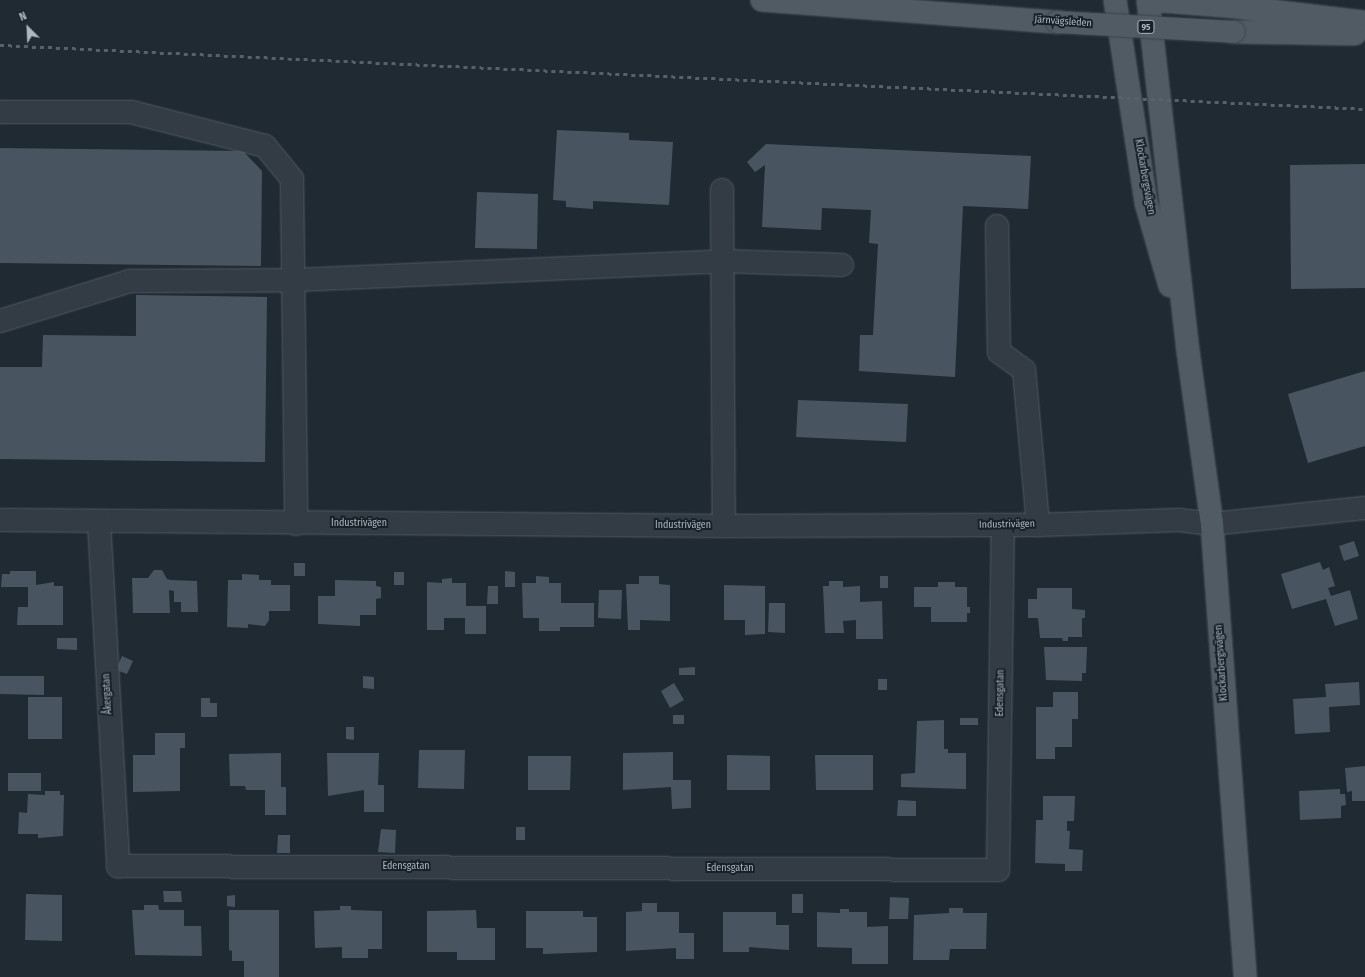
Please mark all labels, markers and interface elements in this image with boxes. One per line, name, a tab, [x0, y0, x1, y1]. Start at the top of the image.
north arrow	[8, 8, 48, 48]
text: N	[17, 9, 29, 24]
street label: Järnvägsleden	[1034, 14, 1092, 30]
road number: 95	[1137, 20, 1155, 34]
street label: Klockarbergsvägen	[1131, 138, 1157, 216]
street label: Industrivägen	[331, 518, 387, 530]
street label: Industrivägen	[979, 519, 1035, 531]
street label: Industrivägen	[655, 520, 711, 532]
street label: Klockarbergsvägen	[1213, 624, 1231, 702]
street label: Edensgatan	[995, 669, 1007, 717]
street label: Åkergatan	[101, 673, 115, 715]
street label: Edensgatan	[382, 861, 430, 873]
street label: Edensgatan	[706, 863, 754, 875]

